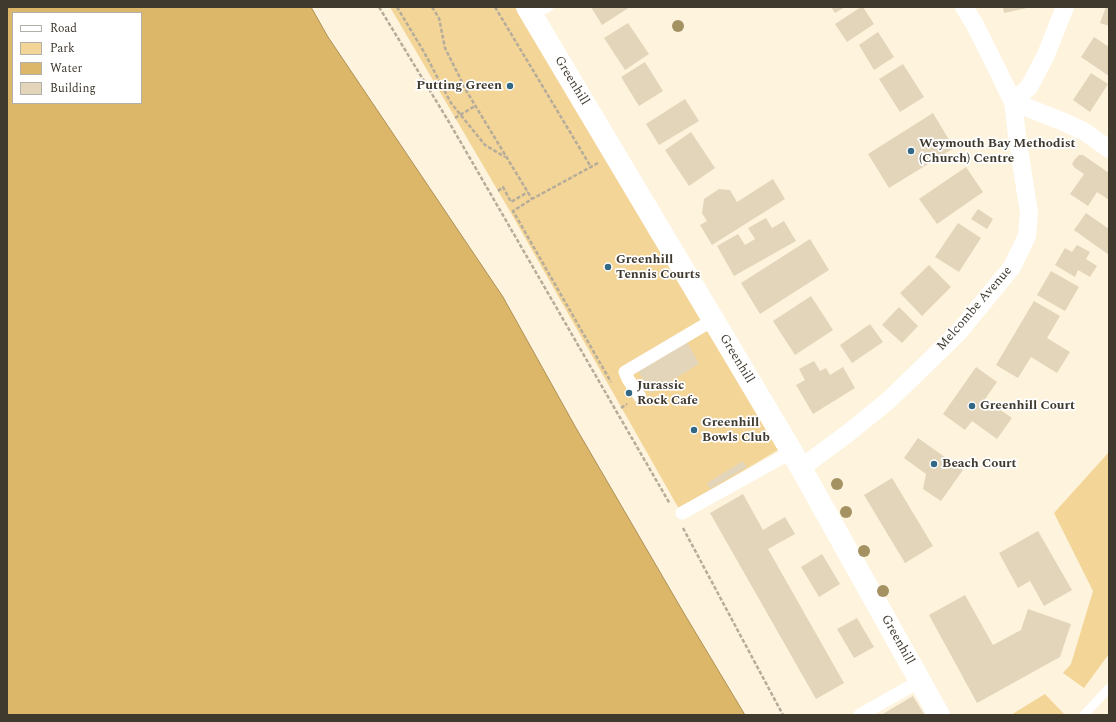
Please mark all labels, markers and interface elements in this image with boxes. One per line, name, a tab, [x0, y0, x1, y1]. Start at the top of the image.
legend	[12, 12, 142, 104]
text: Road	[50, 19, 77, 38]
text: Park	[50, 39, 75, 58]
street label: Greenhill	[550, 54, 592, 108]
text: Water	[50, 59, 82, 78]
place label: Putting Green	[416, 78, 502, 94]
text: Building	[50, 79, 96, 98]
marker: Putting Green	[505, 81, 515, 91]
place label: Weymouth Bay Methodist (Church) Centre	[919, 136, 1076, 167]
marker: Weymouth Bay Methodist (Church) Centre	[906, 146, 916, 156]
place label: Greenhill Tennis Courts	[616, 252, 700, 283]
marker: Greenhill Tennis Courts	[603, 262, 613, 272]
street label: Melcombe Avenue	[934, 264, 1016, 354]
street label: Greenhill	[715, 332, 757, 386]
place label: Jurassic Rock Cafe	[637, 378, 698, 409]
marker: Jurassic Rock Cafe	[624, 388, 634, 398]
place label: Greenhill Court	[980, 398, 1075, 414]
marker: Greenhill Court	[967, 401, 977, 411]
place label: Greenhill Bowls Club	[702, 415, 770, 446]
marker: Greenhill Bowls Club	[689, 425, 699, 435]
place label: Beach Court	[942, 456, 1017, 472]
marker: Beach Court	[929, 459, 939, 469]
street label: Greenhill	[877, 612, 917, 668]

